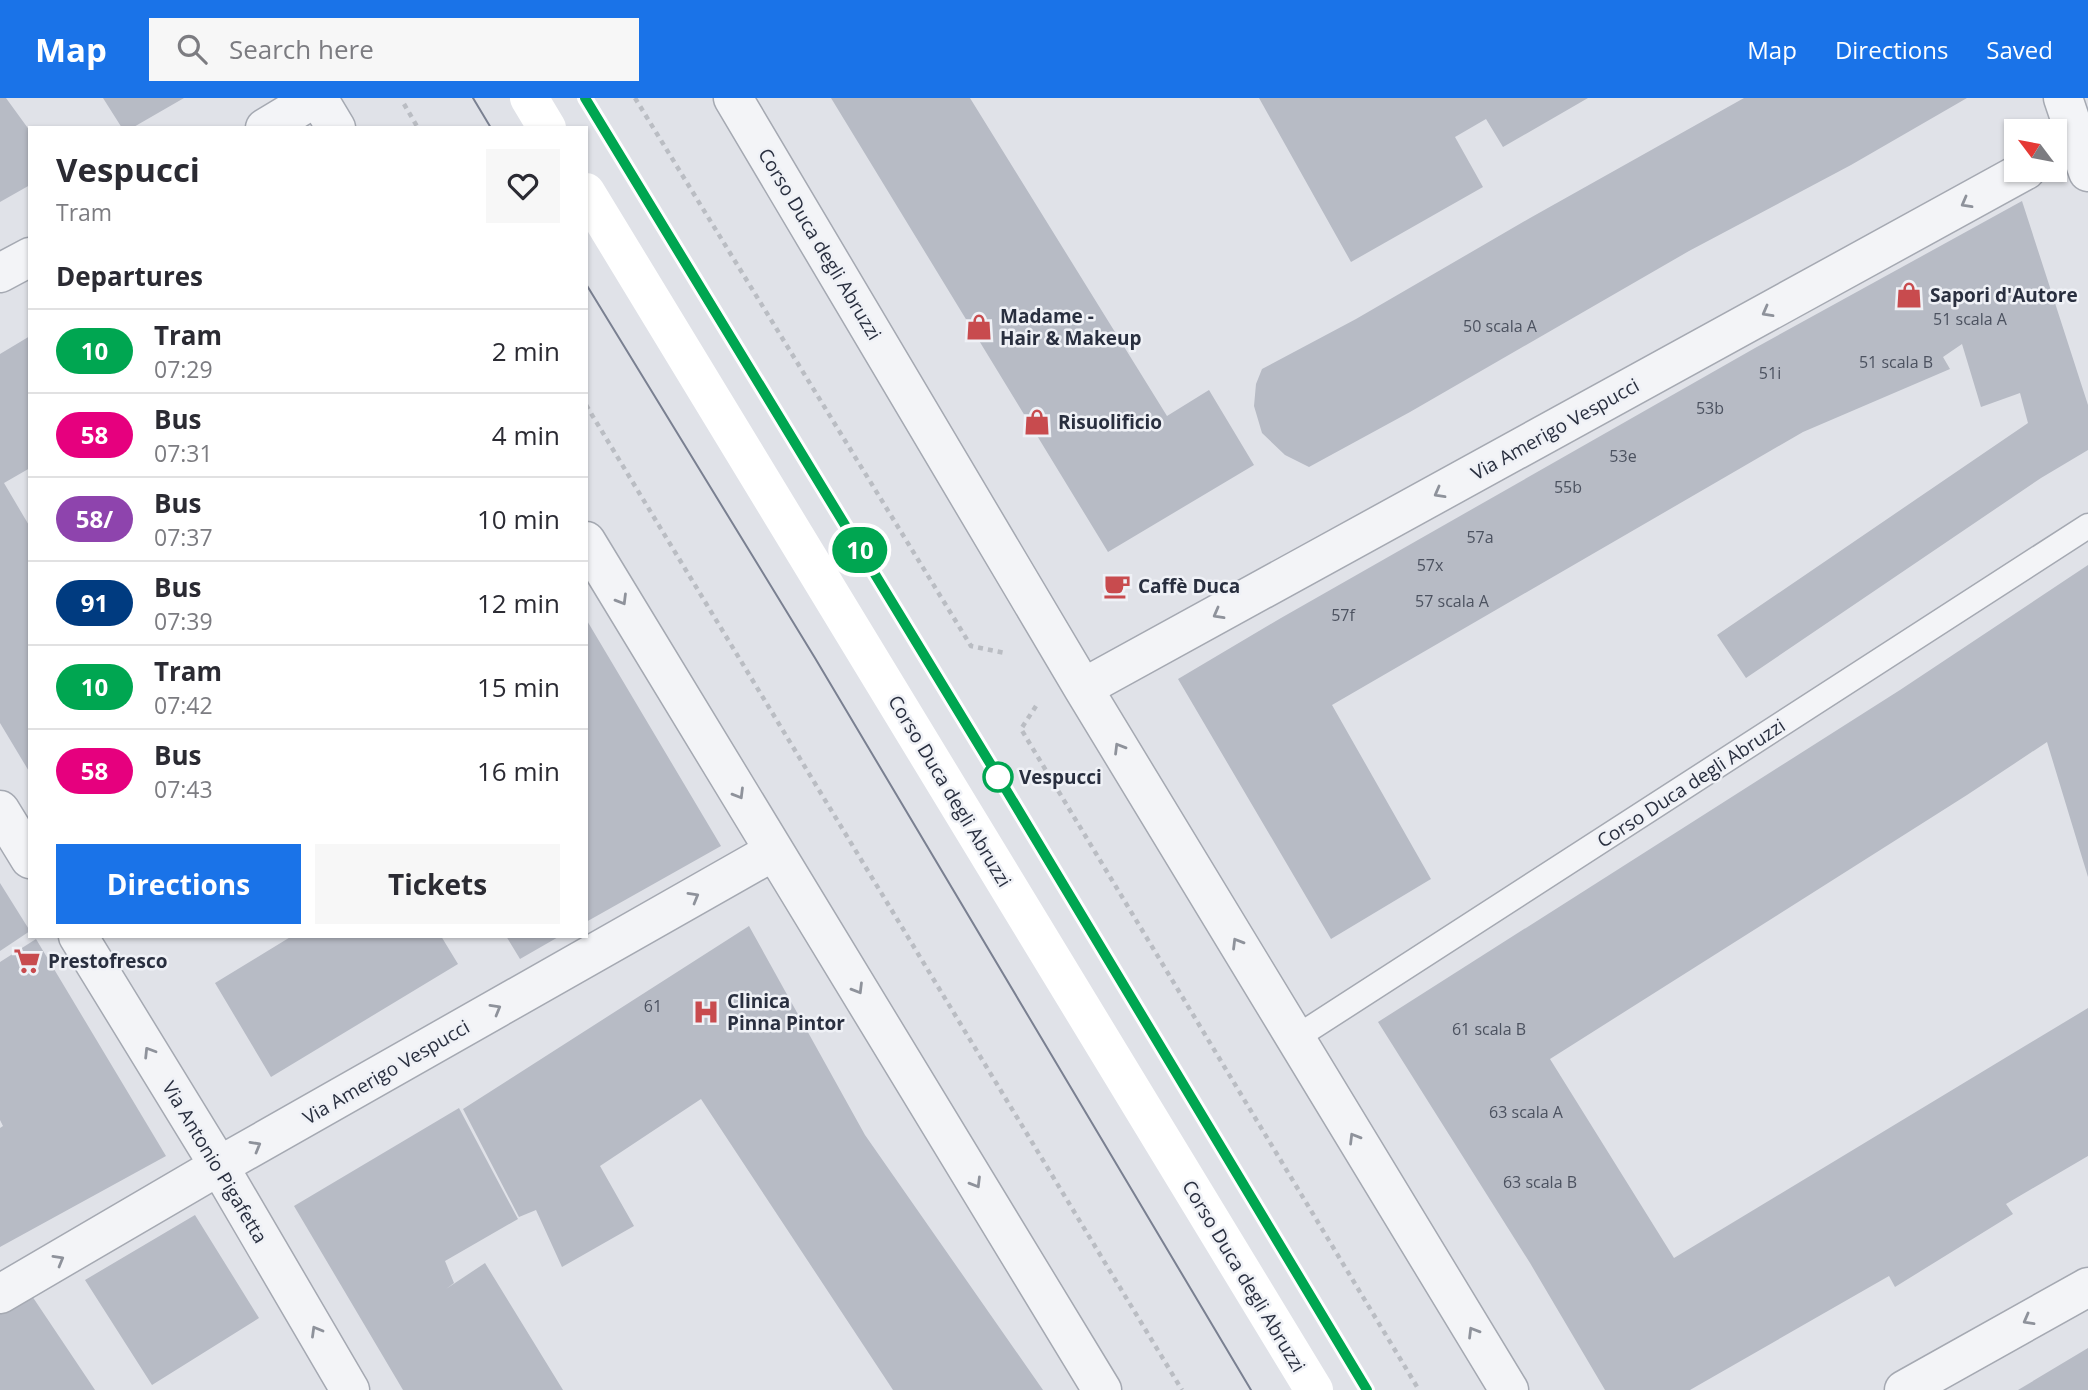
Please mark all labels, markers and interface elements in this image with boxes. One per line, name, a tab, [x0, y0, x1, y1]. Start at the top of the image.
search box	[149, 18, 639, 81]
text: Map	[35, 27, 107, 72]
icon: search	[173, 30, 211, 68]
text: Search here	[229, 31, 374, 67]
text: Map	[1747, 33, 1797, 66]
text: Directions	[1835, 33, 1948, 66]
text: Saved	[1986, 33, 2053, 66]
north arrow	[2004, 119, 2067, 182]
map controls	[2004, 119, 2067, 182]
street label: Corso Duca degli Abruzzi	[752, 143, 888, 345]
text: Vespucci	[56, 147, 200, 192]
button: heart	[486, 149, 560, 223]
one-way arrow	[1961, 194, 1973, 208]
text: Tram	[56, 196, 112, 228]
text: Departures	[56, 258, 203, 294]
shop icon: Sapori d'Autore	[1894, 280, 1924, 310]
place label: Sapori d'Autore	[1930, 282, 2078, 308]
place label: Madame - Hair & Makeup	[1000, 303, 1141, 351]
one-way arrow	[1762, 304, 1774, 317]
house number: 51 scala A	[1933, 308, 2008, 330]
shop icon: Madame - Hair & Makeup	[964, 312, 994, 342]
house number: 50 scala A	[1463, 315, 1538, 337]
text: Tram	[154, 317, 222, 353]
text: 2 min	[492, 333, 560, 369]
text: 10	[81, 334, 108, 367]
house number: 51 scala B	[1859, 351, 1933, 373]
text: 07:29	[154, 353, 213, 385]
house number: 51i	[1759, 362, 1781, 384]
street label: Via Amerigo Vespucci	[1466, 372, 1644, 486]
house number: 53b	[1696, 397, 1724, 419]
text: Bus	[154, 401, 201, 437]
shop icon: Risuolificio	[1022, 407, 1052, 437]
place label: Risuolificio	[1058, 409, 1162, 435]
text: 4 min	[492, 417, 560, 453]
text: 58	[81, 418, 108, 451]
text: 07:31	[154, 437, 213, 469]
house number: 53e	[1609, 445, 1637, 467]
house number: 55b	[1554, 476, 1582, 498]
one-way arrow	[1433, 484, 1446, 498]
text: Bus	[154, 485, 201, 521]
text: 10 min	[477, 501, 560, 537]
text: 58/	[76, 502, 113, 535]
text: 07:37	[154, 521, 213, 553]
house number: 57a	[1466, 526, 1494, 548]
line badge: 10	[828, 527, 892, 573]
text: 10	[846, 533, 874, 566]
house number: 57x	[1417, 554, 1444, 576]
text: Bus	[154, 569, 201, 605]
cafe icon: Caffè Duca	[1102, 571, 1132, 601]
place label: Caffè Duca	[1138, 573, 1240, 599]
text: 12 min	[477, 585, 560, 621]
text: 91	[81, 586, 108, 619]
house number: 57 scala A	[1415, 590, 1490, 612]
one-way arrow	[613, 592, 626, 605]
house number: 57f	[1331, 604, 1356, 626]
text: 07:39	[154, 605, 213, 637]
one-way arrow	[1213, 606, 1225, 619]
text: Tram	[154, 653, 222, 689]
text: 15 min	[477, 669, 560, 705]
text: 10	[81, 670, 108, 703]
text: 07:42	[154, 689, 213, 721]
street label: Corso Duca degli Abruzzi	[882, 690, 1018, 892]
street label: Corso Duca degli Abruzzi	[1592, 712, 1790, 854]
text: Bus	[154, 737, 201, 773]
one-way arrow	[1115, 743, 1128, 756]
text: 16 min	[477, 753, 560, 789]
text: 58	[81, 754, 108, 787]
marker: Vespucci	[983, 762, 1013, 792]
place label: Vespucci	[1019, 764, 1102, 790]
text: 07:43	[154, 773, 213, 805]
one-way arrow	[731, 787, 744, 800]
button: Directions	[56, 844, 301, 924]
button: Tickets	[315, 844, 560, 924]
one-way arrow	[687, 892, 699, 905]
one-way arrow	[1232, 938, 1245, 951]
supermarket icon: Prestofresco	[12, 946, 42, 976]
place label: Prestofresco	[48, 948, 167, 974]
one-way arrow	[849, 981, 862, 994]
place label: Clinica Pinna Pintor	[727, 988, 845, 1036]
house number: 61	[644, 995, 662, 1017]
hospital icon: Clinica Pinna Pintor	[691, 997, 721, 1027]
one-way arrow	[489, 1004, 502, 1017]
street label: Via Amerigo Vespucci	[298, 1014, 474, 1130]
house number: 61 scala B	[1452, 1018, 1526, 1040]
one-way arrow	[144, 1046, 157, 1059]
street label: Via Antonio Pigafetta	[156, 1076, 274, 1248]
house number: 63 scala A	[1489, 1101, 1564, 1123]
one-way arrow	[1350, 1132, 1363, 1145]
one-way arrow	[248, 1141, 261, 1154]
house number: 63 scala B	[1503, 1171, 1577, 1193]
street label: Corso Duca degli Abruzzi	[1176, 1175, 1312, 1377]
one-way arrow	[967, 1176, 980, 1189]
one-way arrow	[52, 1255, 64, 1268]
one-way arrow	[2023, 1312, 2036, 1325]
one-way arrow	[311, 1326, 324, 1339]
one-way arrow	[1468, 1326, 1481, 1339]

